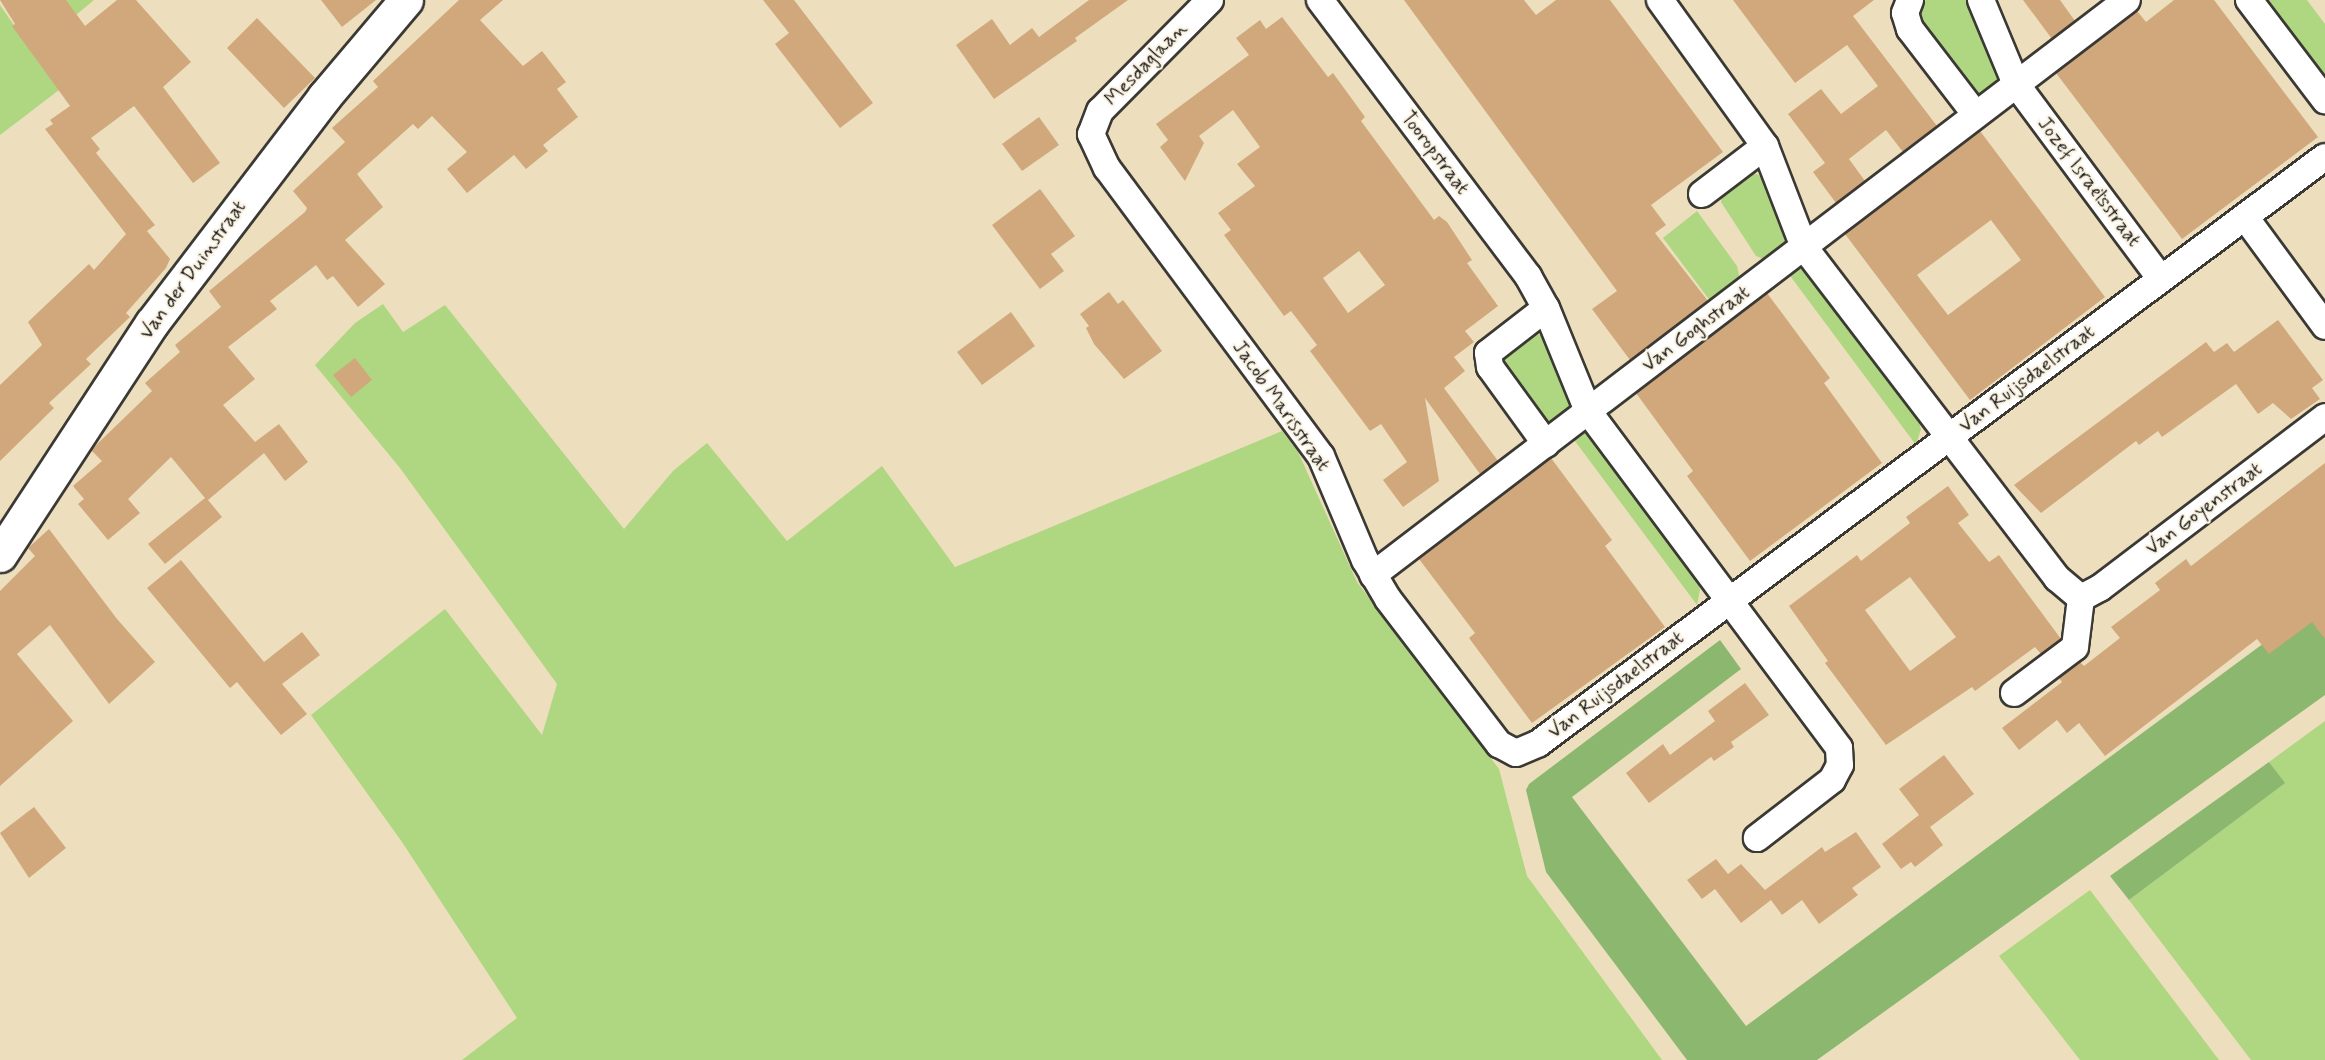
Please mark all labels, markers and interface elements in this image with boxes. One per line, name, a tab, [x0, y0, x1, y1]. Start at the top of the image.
street label: Mesdaglaan	[1100, 17, 1192, 111]
street label: Tooropstraat	[1396, 106, 1474, 200]
street label: Jozef Israëlsstraat	[2031, 111, 2147, 253]
street label: Van der Duinstraat	[136, 198, 250, 342]
street label: Van Goghstraat	[1638, 281, 1754, 377]
street label: Van Ruijsdaelstraat	[1954, 320, 2100, 438]
street label: Jacob Marisstraat	[1227, 337, 1335, 475]
street label: Van Goyenstraat	[2139, 456, 2269, 562]
street label: Van Ruijsdaelstraat	[1543, 626, 1689, 744]

